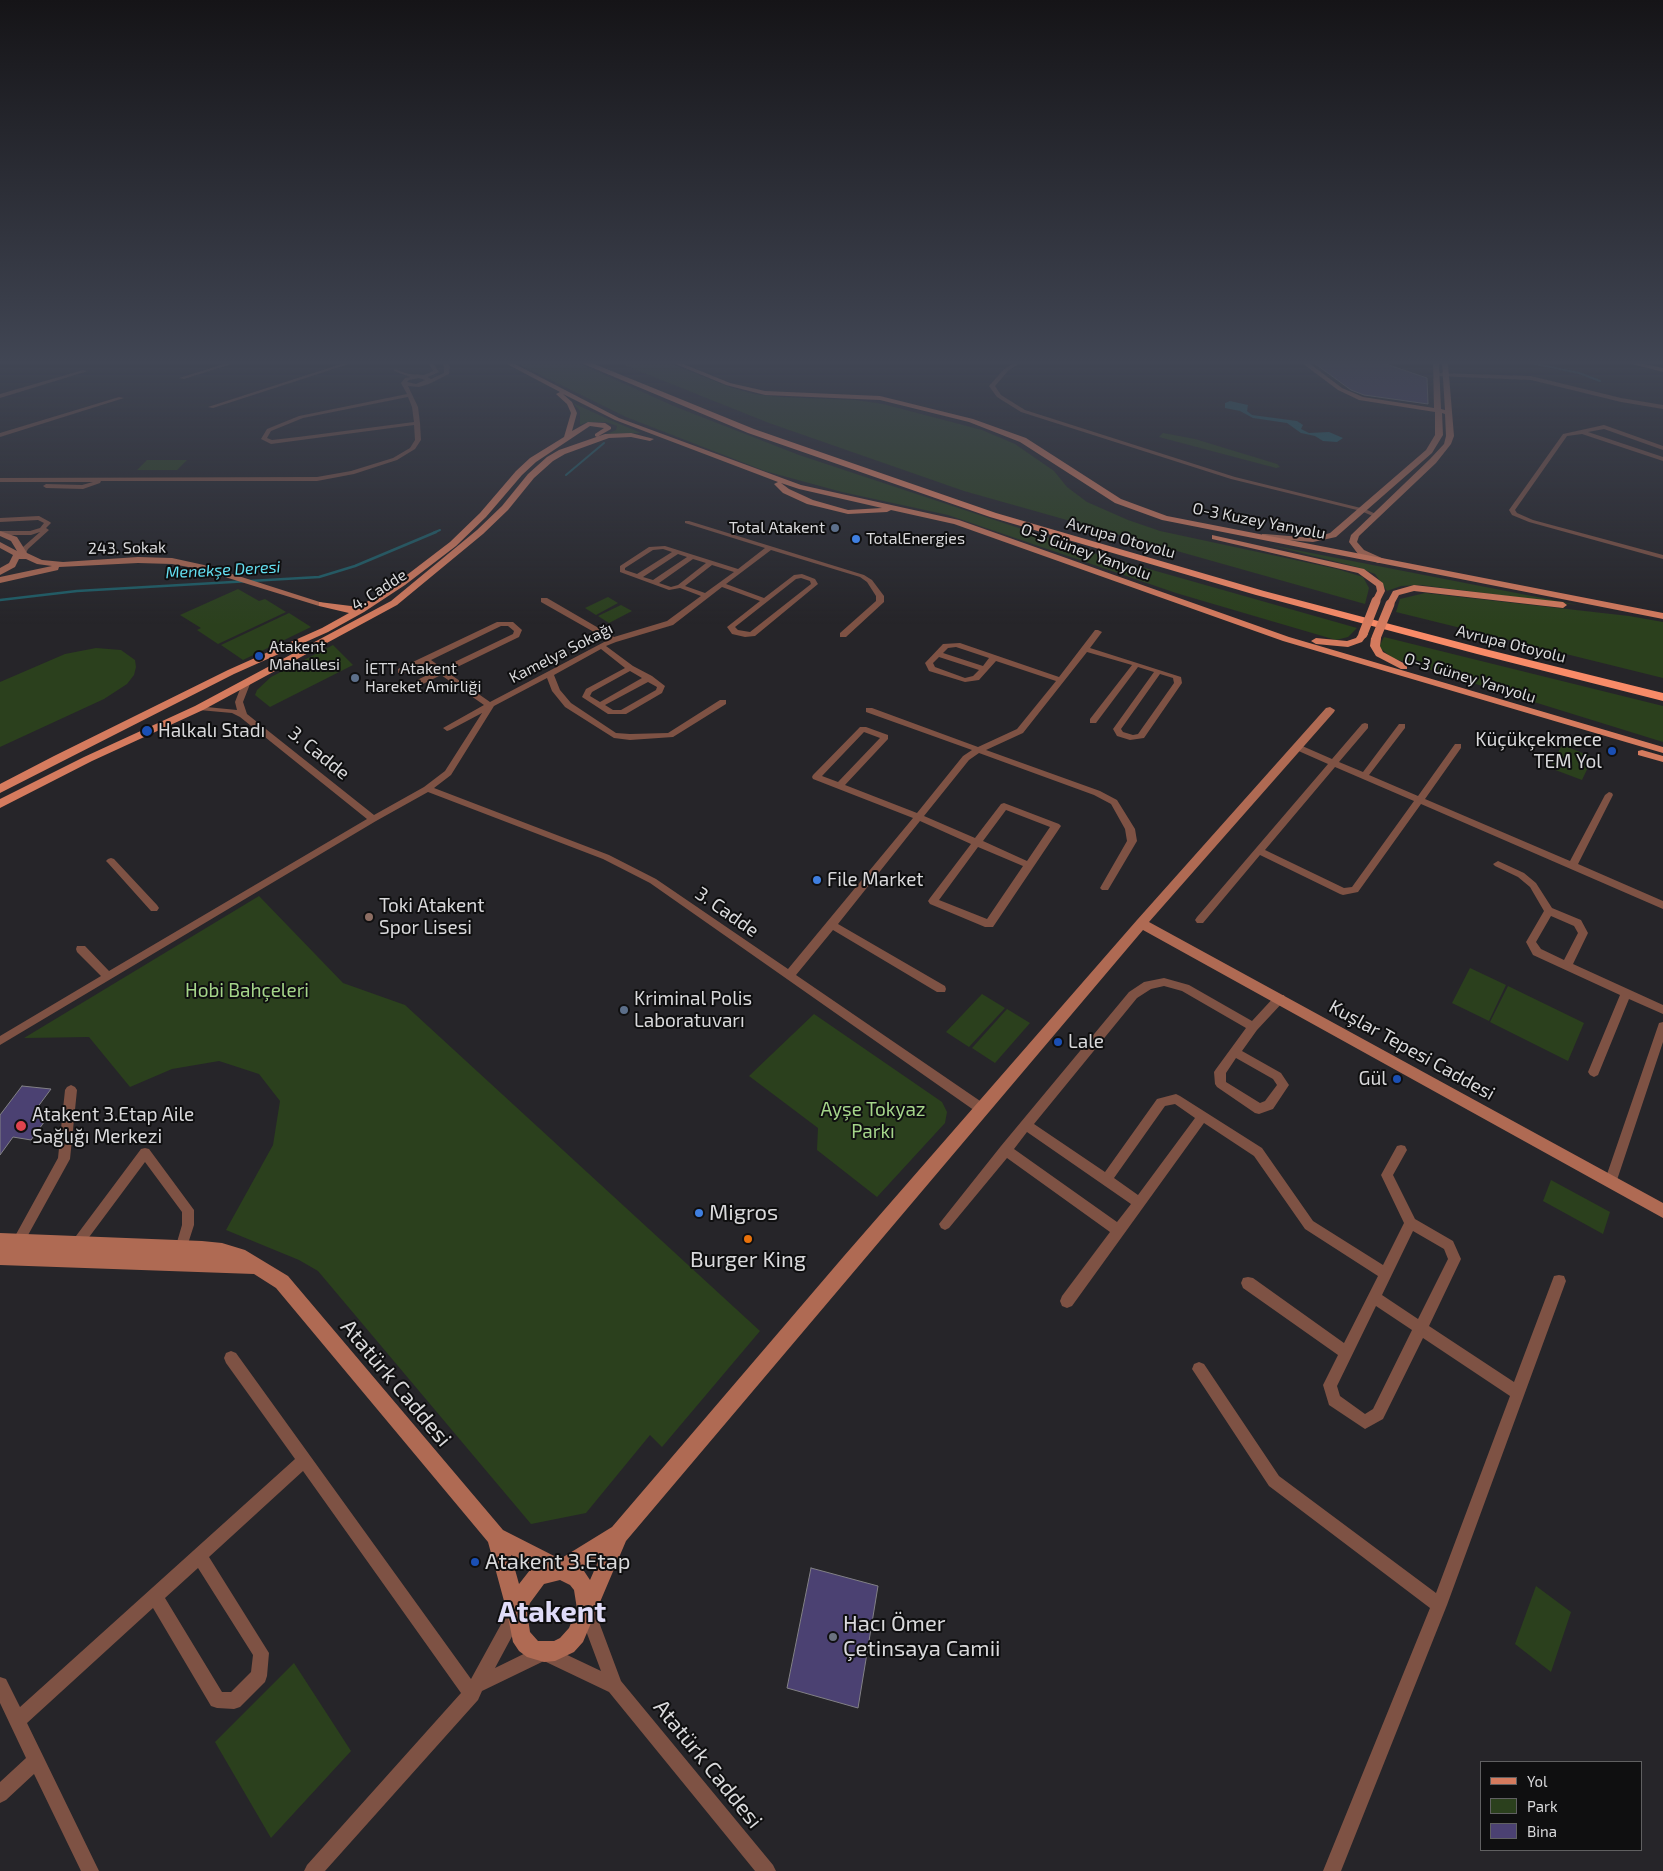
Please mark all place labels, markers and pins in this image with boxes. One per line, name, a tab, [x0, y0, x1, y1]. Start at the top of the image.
place label: Total Atakent	[729, 518, 825, 538]
marker: Total Atakent	[829, 522, 841, 534]
place label: TotalEnergies	[866, 529, 965, 549]
marker: TotalEnergies	[850, 533, 862, 545]
place label: Atakent Mahallesi	[269, 637, 340, 675]
marker: Atakent Mahallesi	[253, 650, 265, 662]
place label: İETT Atakent Hareket Amirliği	[365, 659, 481, 697]
marker: İETT Atakent Hareket Amirliği	[349, 672, 361, 684]
place label: Halkalı Stadı	[158, 720, 265, 742]
marker: Halkalı Stadı	[140, 724, 154, 738]
place label: Küçükçekmece TEM Yol	[1475, 729, 1602, 773]
marker: Küçükçekmece TEM Yol	[1606, 745, 1618, 757]
place label: File Market	[827, 869, 924, 891]
marker: File Market	[811, 874, 823, 886]
place label: Toki Atakent Spor Lisesi	[379, 895, 484, 939]
marker: Toki Atakent Spor Lisesi	[363, 911, 375, 923]
place label: Kriminal Polis Laboratuvarı	[634, 988, 752, 1032]
marker: Kriminal Polis Laboratuvarı	[618, 1004, 630, 1016]
place label: Lale	[1068, 1031, 1104, 1053]
marker: Lale	[1052, 1036, 1064, 1048]
place label: Gül	[1359, 1068, 1387, 1090]
marker: Gül	[1391, 1073, 1403, 1085]
place label: Atakent 3.Etap Aile Sağlığı Merkezi	[32, 1104, 194, 1148]
marker: Atakent 3.Etap Aile Sağlığı Merkezi	[14, 1119, 28, 1133]
place label: Migros	[709, 1200, 778, 1226]
marker: Migros	[693, 1207, 705, 1219]
marker: Burger King	[742, 1233, 754, 1245]
place label: Burger King	[690, 1247, 806, 1273]
place label: Atakent 3.Etap	[485, 1549, 630, 1575]
marker: Atakent 3.Etap	[469, 1556, 481, 1568]
place label: Hacı Ömer Çetinsaya Camii	[843, 1611, 1001, 1662]
marker: Hacı Ömer Çetinsaya Camii	[827, 1631, 839, 1643]

